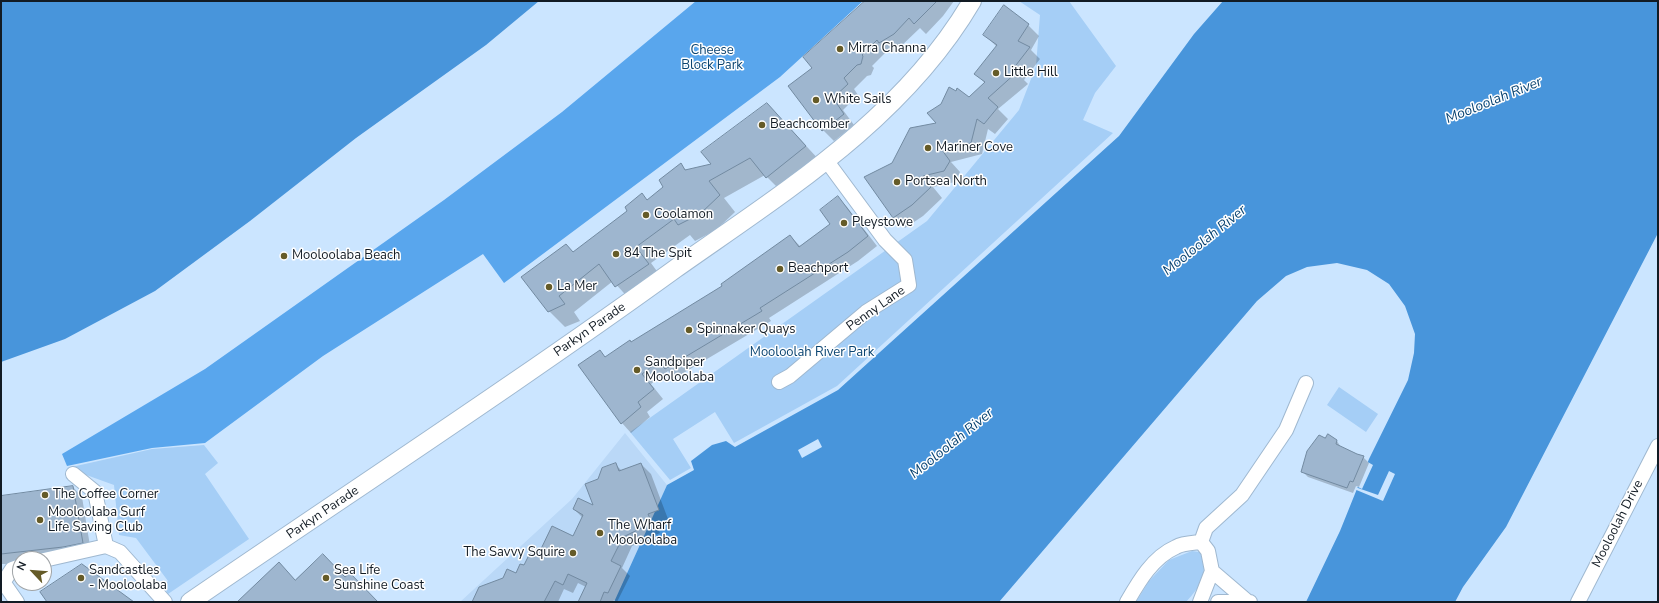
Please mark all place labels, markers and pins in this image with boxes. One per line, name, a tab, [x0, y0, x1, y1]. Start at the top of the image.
place label: Mirra Channa	[848, 41, 926, 57]
marker: Mirra Channa	[835, 44, 845, 54]
place label: Little Hill	[1004, 65, 1058, 81]
marker: Little Hill	[991, 68, 1001, 78]
place label: White Sails	[824, 92, 891, 108]
marker: White Sails	[811, 95, 821, 105]
place label: Beachcomber	[770, 117, 849, 133]
marker: Beachcomber	[757, 120, 767, 130]
place label: Mariner Cove	[936, 140, 1013, 156]
marker: Mariner Cove	[923, 143, 933, 153]
place label: Portsea North	[905, 174, 987, 190]
marker: Portsea North	[892, 177, 902, 187]
place label: Coolamon	[654, 207, 713, 223]
marker: Coolamon	[641, 210, 651, 220]
place label: Pleystowe	[852, 215, 913, 231]
marker: Pleystowe	[839, 218, 849, 228]
place label: 84 The Spit	[624, 246, 692, 262]
place label: Mooloolaba Beach	[292, 248, 400, 264]
marker: 84 The Spit	[611, 249, 621, 259]
marker: Mooloolaba Beach	[279, 251, 289, 261]
place label: Beachport	[788, 261, 848, 277]
marker: Beachport	[775, 264, 785, 274]
place label: La Mer	[557, 279, 597, 295]
marker: La Mer	[544, 282, 554, 292]
place label: Spinnaker Quays	[697, 322, 795, 338]
marker: Spinnaker Quays	[684, 325, 694, 335]
place label: Sandpiper Mooloolaba	[645, 355, 714, 386]
marker: Sandpiper Mooloolaba	[632, 365, 642, 375]
place label: The Coffee Corner	[53, 487, 158, 503]
marker: The Coffee Corner	[40, 490, 50, 500]
place label: Mooloolaba Surf Life Saving Club	[48, 505, 145, 536]
marker: Mooloolaba Surf Life Saving Club	[35, 515, 45, 525]
place label: The Wharf Mooloolaba	[608, 518, 677, 549]
marker: The Wharf Mooloolaba	[595, 528, 605, 538]
place label: The Savvy Squire	[463, 545, 565, 561]
marker: The Savvy Squire	[568, 548, 578, 558]
place label: Sandcastles - Mooloolaba	[89, 563, 167, 594]
place label: Sea Life Sunshine Coast	[334, 563, 424, 594]
marker: Sandcastles - Mooloolaba	[76, 573, 86, 583]
marker: Sea Life Sunshine Coast	[321, 573, 331, 583]

